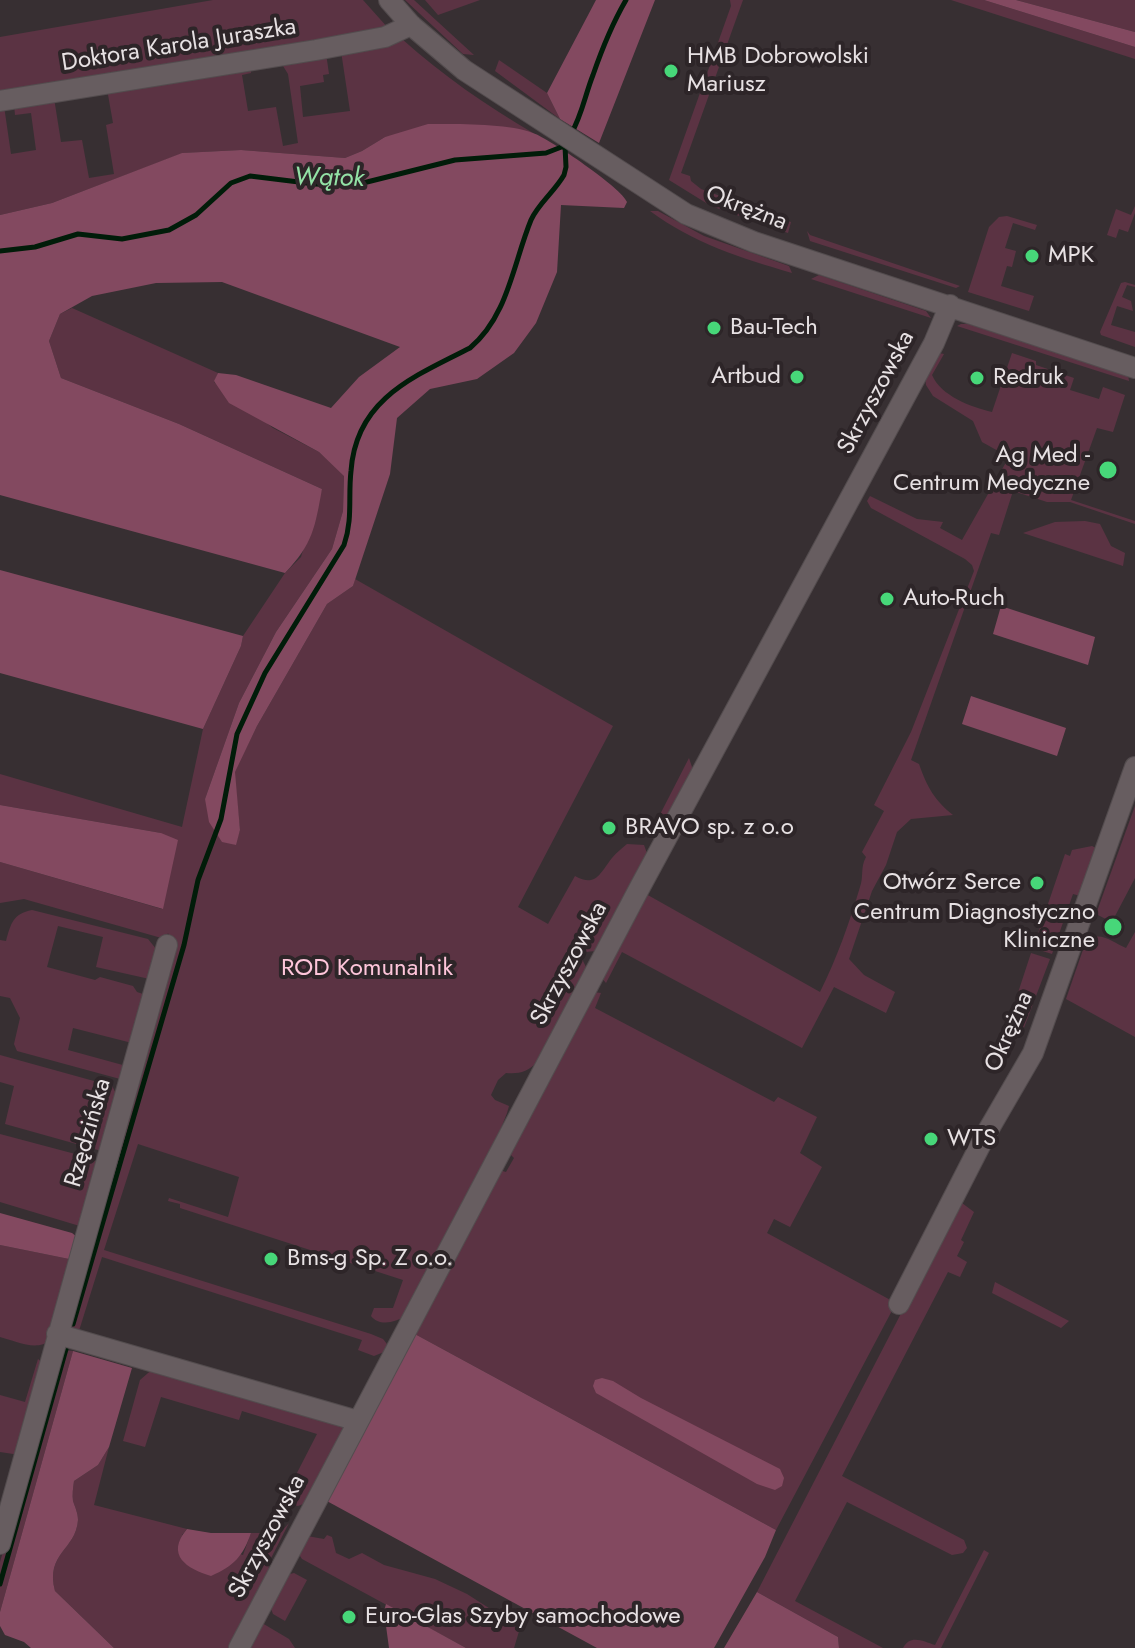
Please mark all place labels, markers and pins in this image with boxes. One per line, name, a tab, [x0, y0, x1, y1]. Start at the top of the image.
place label: HMB Dobrowolski Mariusz	[687, 43, 869, 99]
marker: HMB Dobrowolski Mariusz	[662, 62, 680, 80]
place label: MPK	[1048, 242, 1094, 270]
marker: MPK	[1023, 247, 1041, 265]
place label: Bau-Tech	[730, 314, 818, 342]
marker: Bau-Tech	[705, 319, 723, 337]
place label: Artbud	[711, 363, 781, 391]
place label: Redruk	[993, 364, 1064, 392]
marker: Artbud	[788, 368, 806, 386]
marker: Redruk	[968, 369, 986, 387]
place label: Ag Med - Centrum Medyczne	[893, 442, 1090, 498]
marker: Ag Med - Centrum Medyczne	[1097, 459, 1119, 481]
place label: Auto-Ruch	[903, 585, 1005, 613]
marker: Auto-Ruch	[878, 590, 896, 608]
place label: BRAVO sp. z o.o	[625, 814, 794, 842]
marker: BRAVO sp. z o.o	[600, 819, 618, 837]
place label: Otwórz Serce	[883, 869, 1021, 897]
marker: Otwórz Serce	[1028, 874, 1046, 892]
place label: Centrum Diagnostyczno Kliniczne	[854, 899, 1095, 955]
marker: Centrum Diagnostyczno Kliniczne	[1102, 916, 1124, 938]
place label: WTS	[947, 1125, 996, 1153]
marker: WTS	[922, 1130, 940, 1148]
place label: Bms-g Sp. Z o.o.	[287, 1245, 453, 1273]
marker: Bms-g Sp. Z o.o.	[262, 1250, 280, 1268]
place label: Euro-Glas Szyby samochodowe	[365, 1603, 681, 1631]
marker: Euro-Glas Szyby samochodowe	[340, 1608, 358, 1626]

